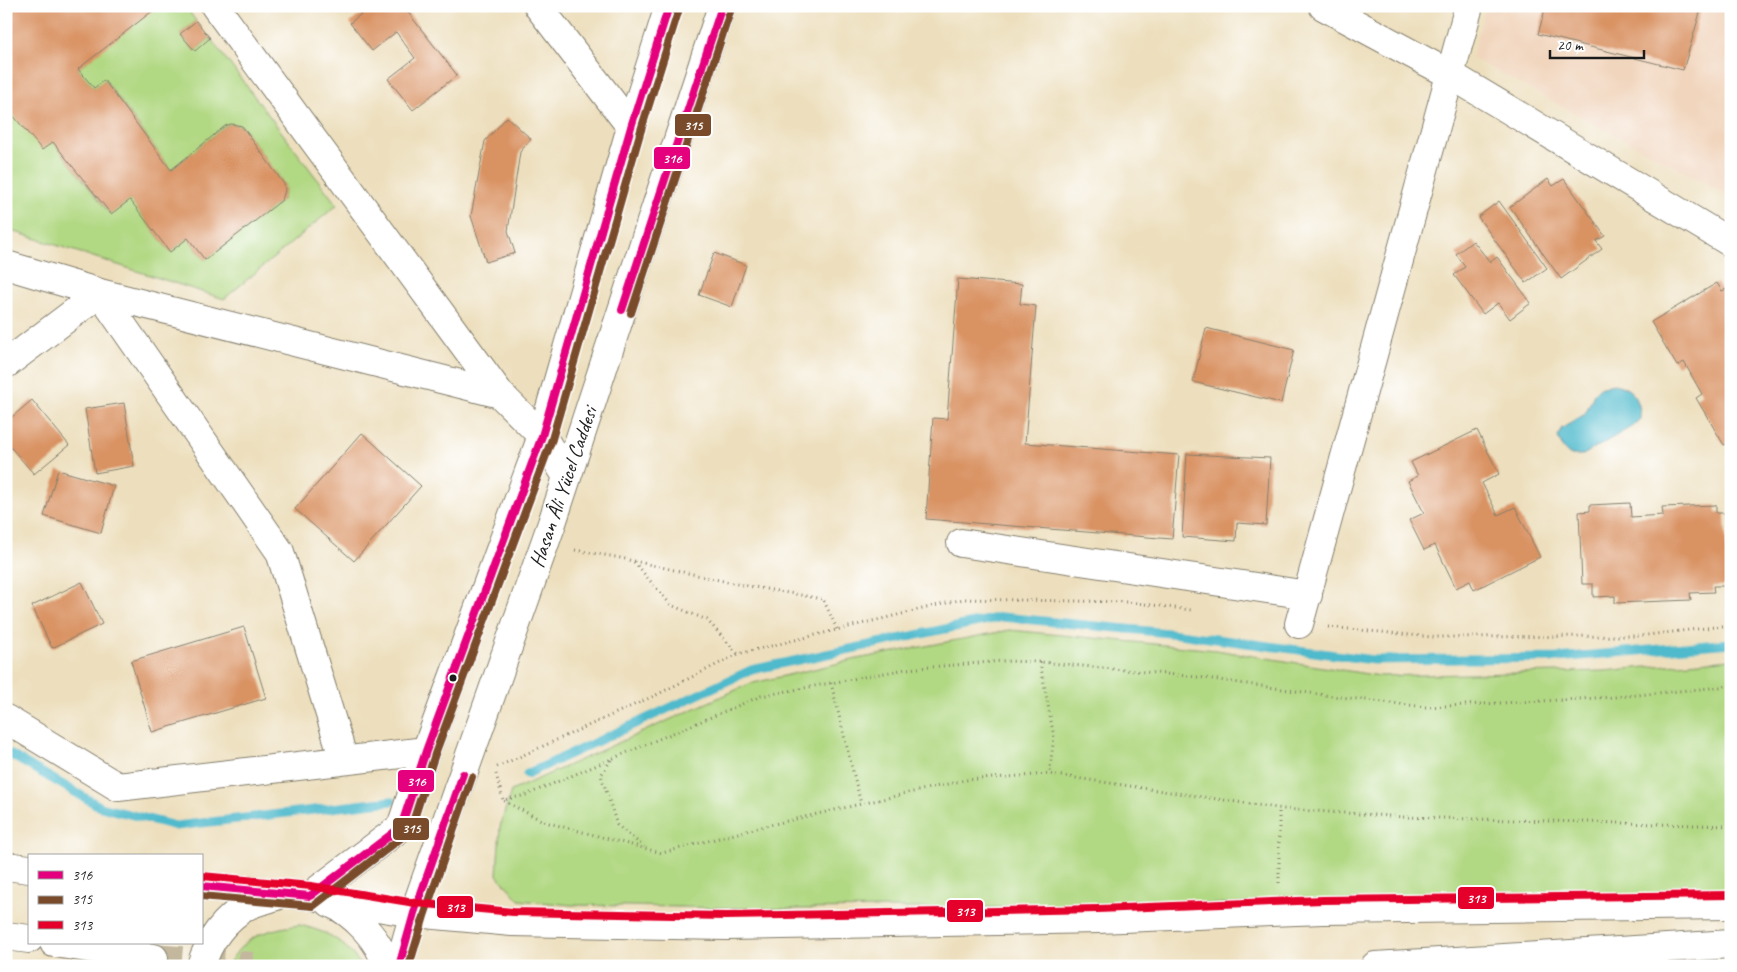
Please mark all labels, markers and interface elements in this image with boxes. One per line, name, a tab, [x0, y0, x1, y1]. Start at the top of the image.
scale bar	[1550, 28, 1643, 60]
text: 20 m	[1557, 36, 1584, 55]
line badge: 315	[674, 113, 712, 137]
text: 315	[684, 117, 704, 134]
line badge: 316	[653, 146, 691, 170]
text: 316	[662, 150, 683, 167]
street label: Hasan Âli Yücel Caddesi	[523, 400, 604, 571]
unlabelled marker	[448, 673, 458, 683]
line badge: 316	[397, 769, 435, 793]
text: 316	[406, 773, 427, 790]
line badge: 315	[392, 817, 430, 841]
text: 315	[402, 820, 422, 837]
legend	[28, 854, 202, 944]
text: 316	[72, 866, 94, 885]
line badge: 313	[1457, 886, 1495, 910]
text: 315	[72, 890, 94, 909]
text: 313	[1467, 890, 1487, 907]
line badge: 313	[436, 895, 474, 919]
text: 313	[446, 899, 466, 916]
line badge: 313	[946, 899, 984, 923]
text: 313	[956, 903, 976, 920]
text: 313	[72, 916, 94, 935]

